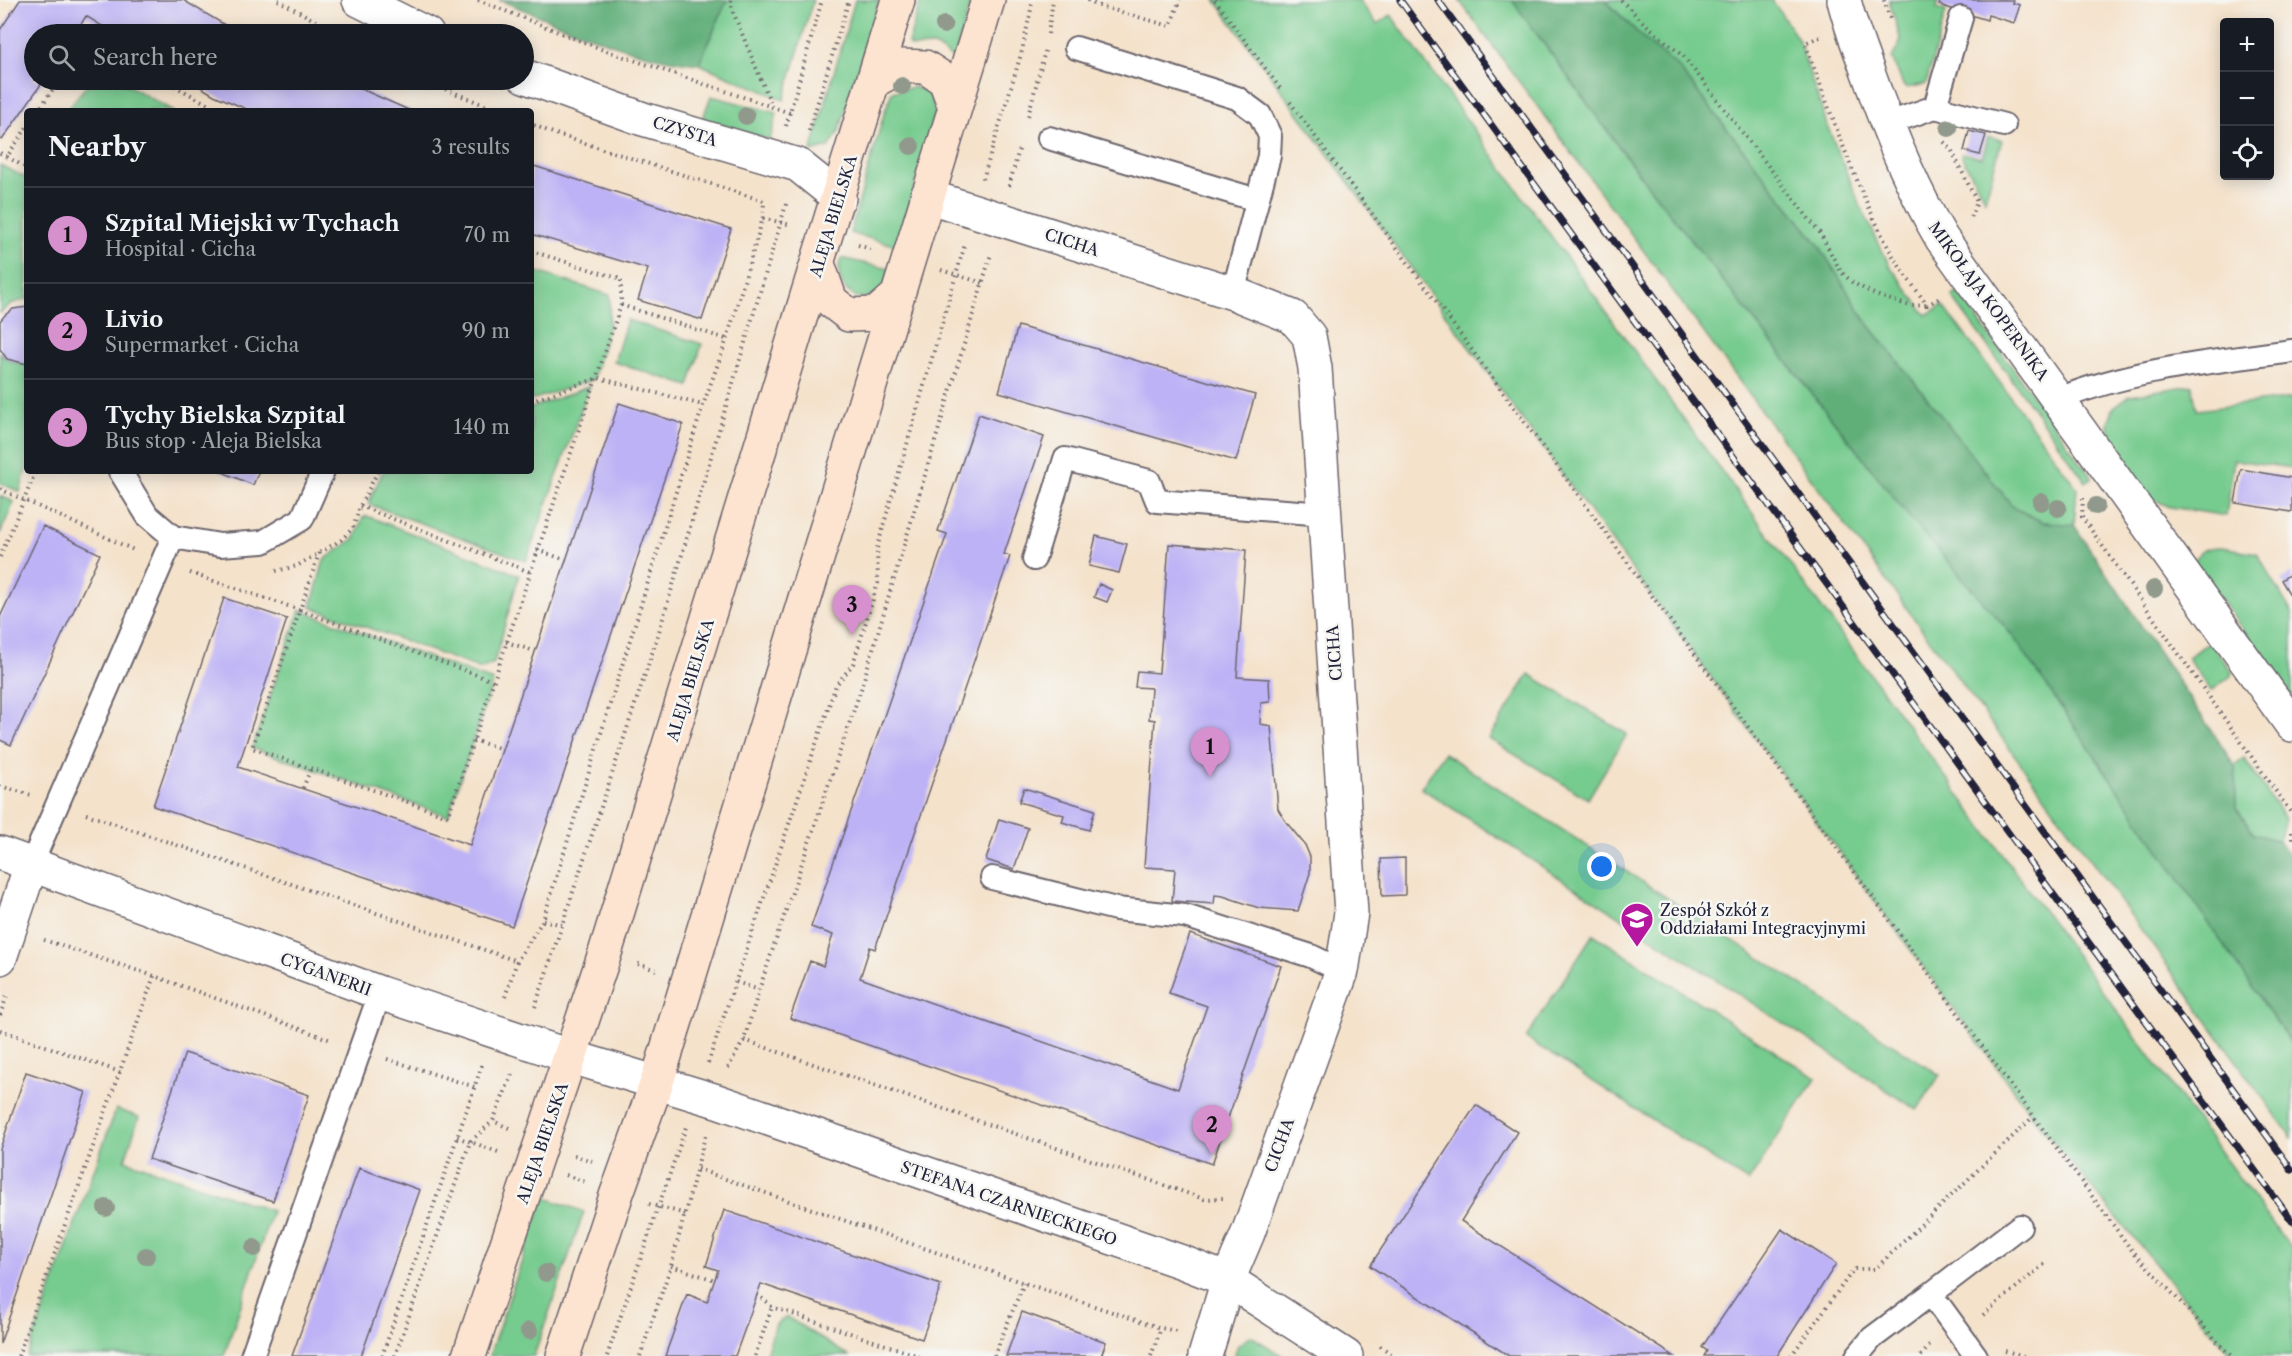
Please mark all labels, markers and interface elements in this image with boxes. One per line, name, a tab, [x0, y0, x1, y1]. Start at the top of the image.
map controls	[2220, 18, 2274, 180]
button: +	[2220, 18, 2274, 72]
search box	[24, 24, 534, 90]
icon: search	[45, 41, 78, 74]
text: Search here	[93, 44, 218, 71]
button: −	[2220, 72, 2274, 126]
street label: CZYSTA	[650, 112, 721, 151]
button: locate	[2220, 126, 2274, 180]
text: Nearby	[48, 131, 146, 163]
text: 3 results	[432, 135, 510, 159]
street label: ALEJA BIELSKA	[805, 151, 861, 281]
text: Szpital Miejski w Tychach	[105, 210, 400, 237]
street label: MIKOŁAJA KOPERNIKA	[1925, 218, 2054, 385]
text: 1	[63, 223, 72, 247]
text: 70 m	[464, 223, 510, 247]
street label: CICHA	[1042, 224, 1103, 261]
text: Hospital · Cicha	[105, 237, 256, 261]
text: Livio	[105, 306, 163, 333]
text: 2	[62, 319, 73, 343]
text: 90 m	[462, 319, 510, 343]
text: Supermarket · Cicha	[105, 333, 299, 357]
text: Tychy Bielska Szpital	[105, 402, 345, 429]
text: 3	[62, 415, 73, 439]
text: 140 m	[453, 415, 510, 439]
text: Bus stop · Aleja Bielska	[105, 429, 322, 453]
pin: 3	[832, 586, 872, 635]
street label: ALEJA BIELSKA	[662, 615, 718, 745]
street label: CICHA	[1322, 623, 1346, 682]
pin: 1	[1190, 728, 1230, 777]
your location	[1587, 852, 1616, 881]
place label: Zespół Szkół z Oddziałami Integracyjnymi	[1660, 900, 1866, 938]
school or university icon: Zespół Szkół z Oddziałami Integracyjnymi	[1619, 901, 1655, 948]
street label: CYGANERII	[278, 948, 374, 1000]
street label: ALEJA BIELSKA	[512, 1079, 573, 1207]
pin: 2	[1192, 1106, 1232, 1155]
street label: CICHA	[1260, 1114, 1298, 1175]
street label: STEFANA CZARNIECKIEGO	[898, 1156, 1120, 1250]

